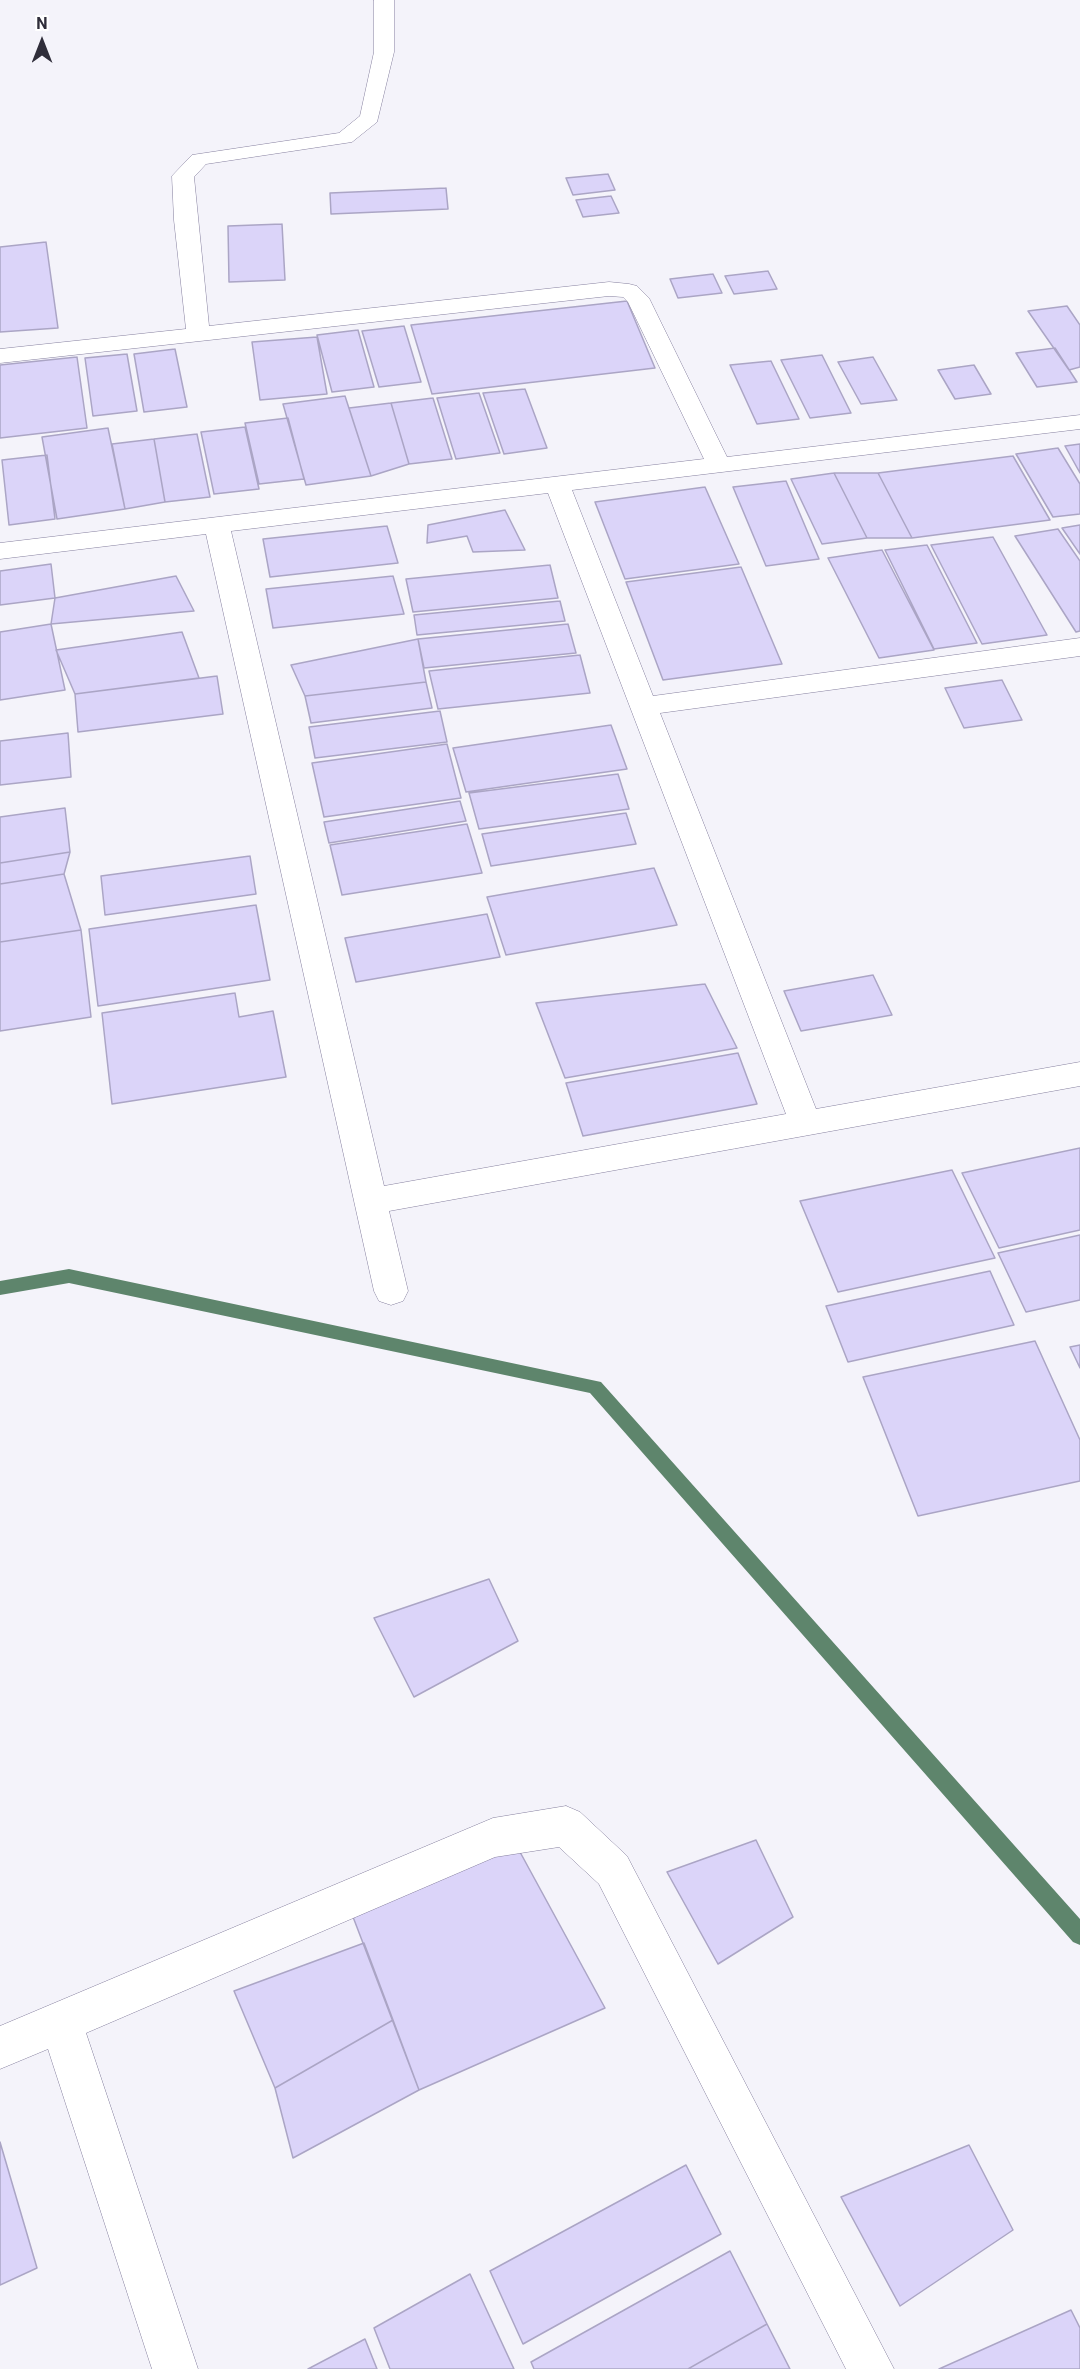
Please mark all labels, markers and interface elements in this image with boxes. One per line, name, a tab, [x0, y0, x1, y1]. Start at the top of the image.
north arrow	[12, 12, 72, 72]
text: N	[36, 14, 48, 33]

